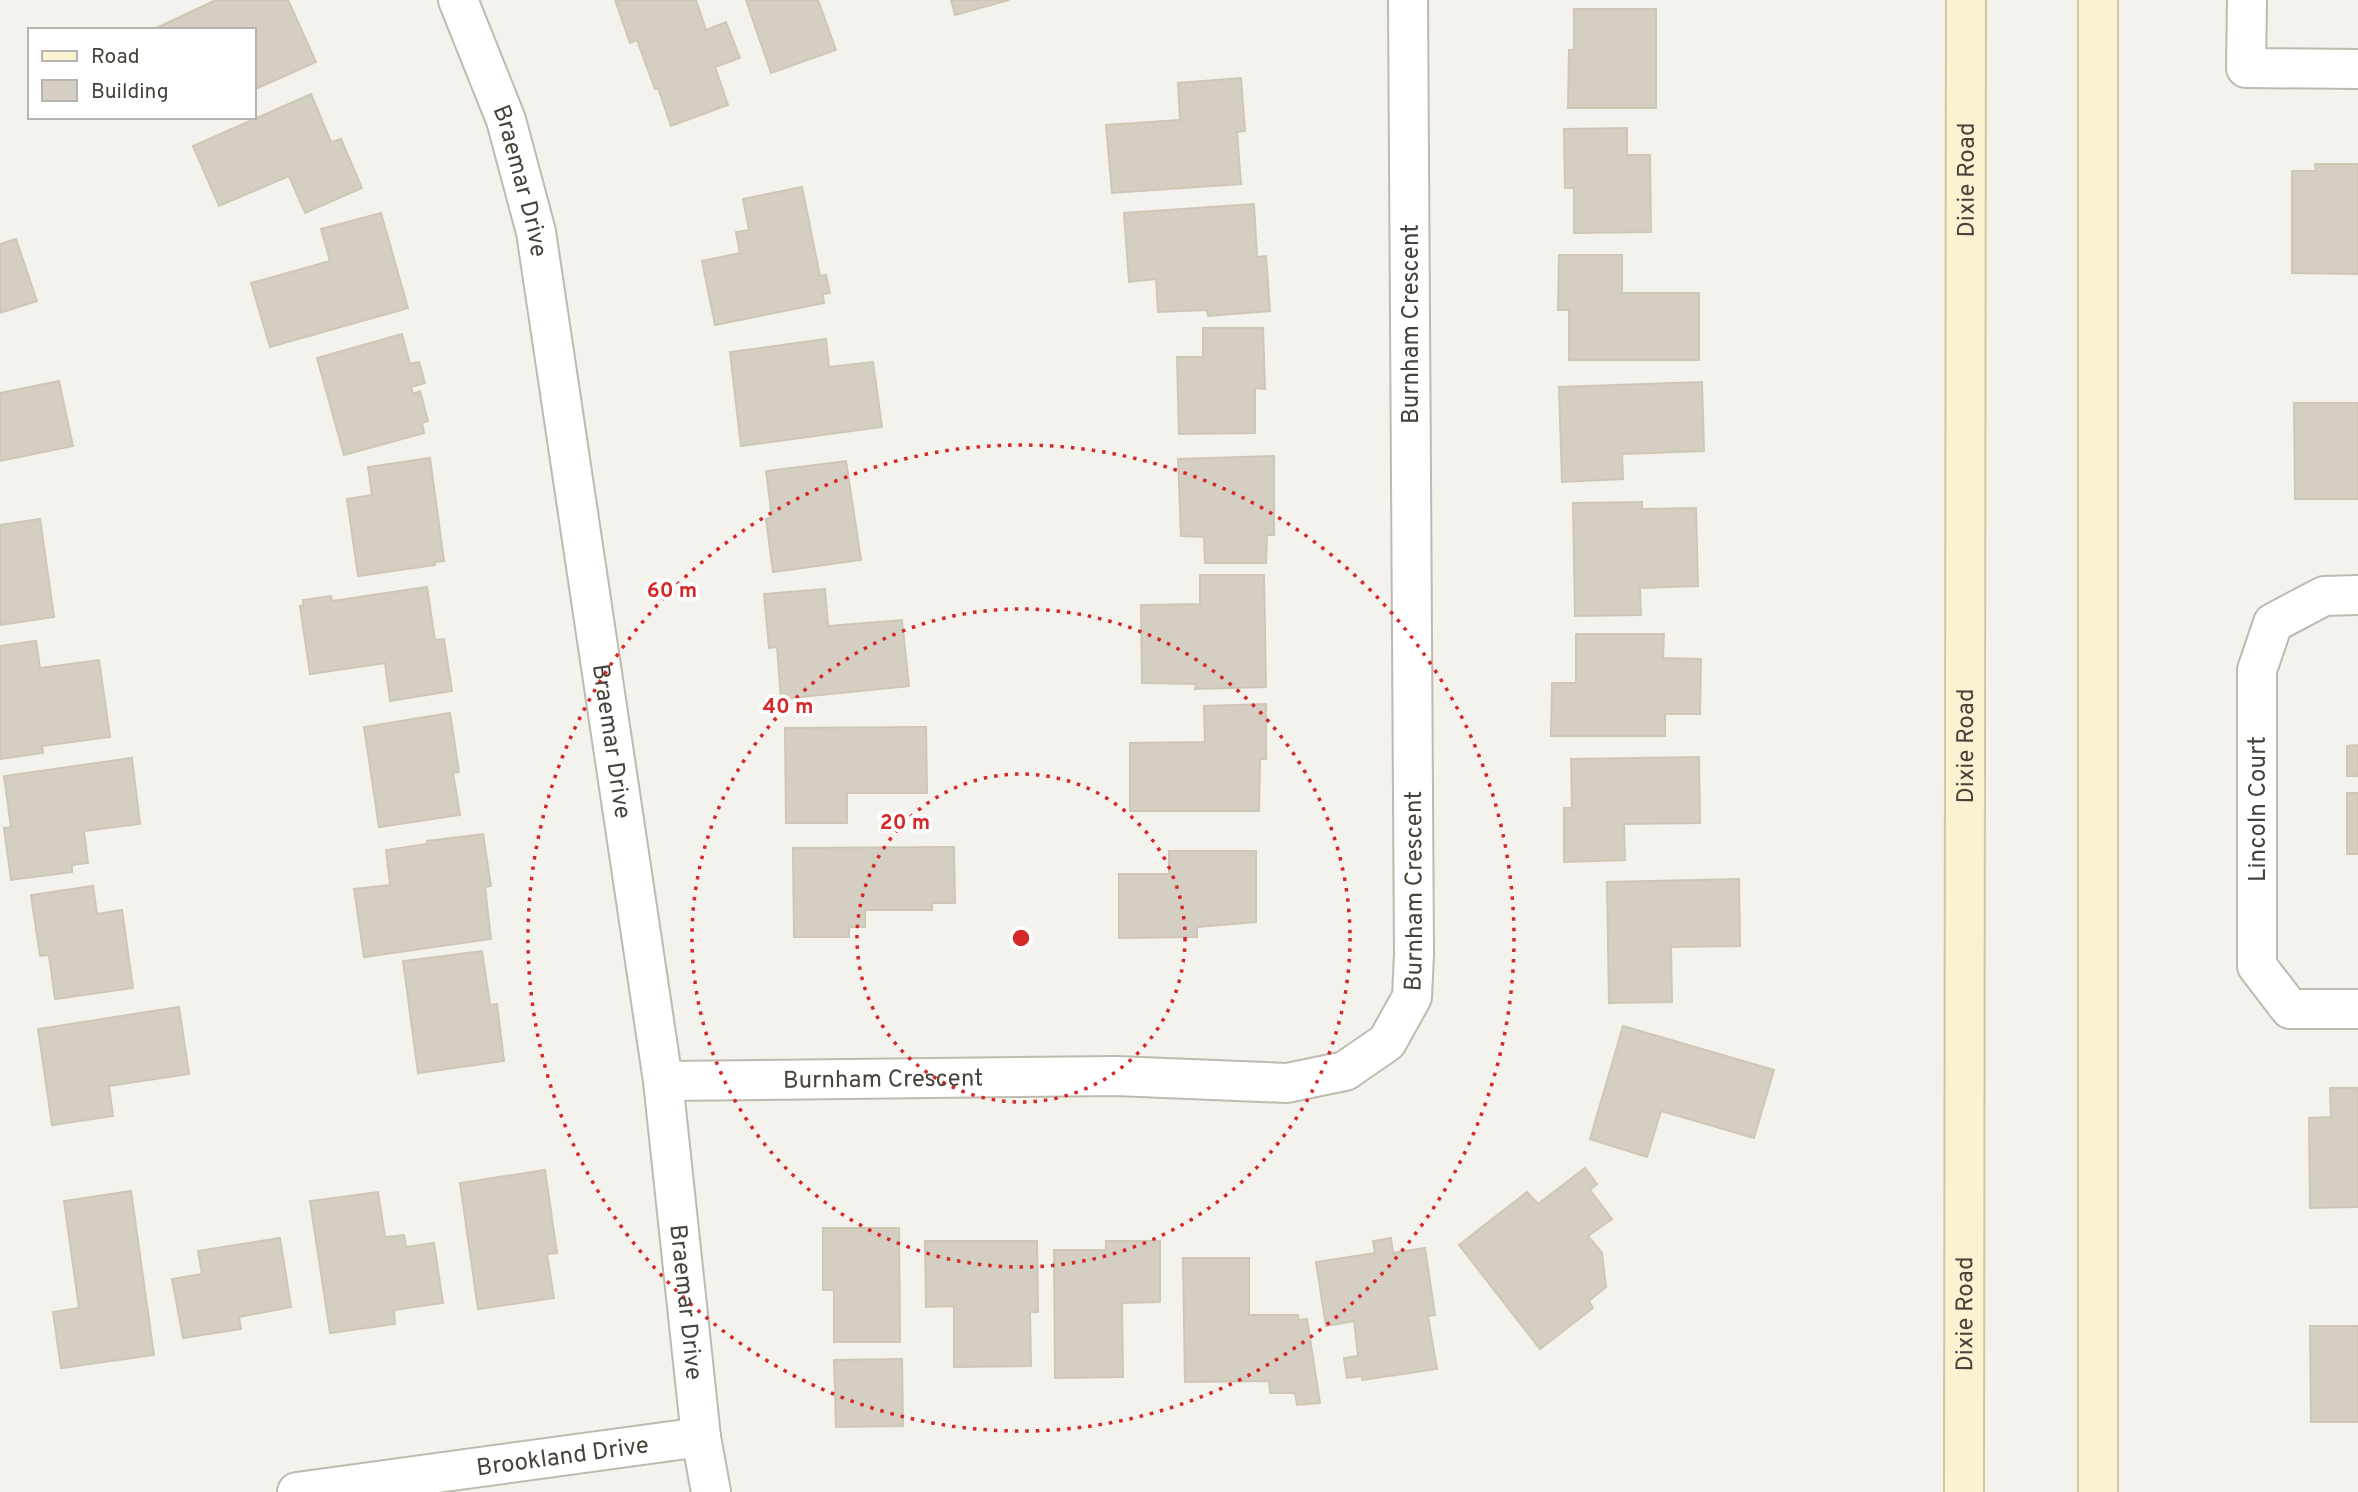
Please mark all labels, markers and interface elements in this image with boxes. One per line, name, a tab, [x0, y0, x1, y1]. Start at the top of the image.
legend	[28, 28, 256, 119]
text: Road	[91, 44, 140, 71]
text: Building	[91, 79, 169, 106]
street label: Braemar Drive	[485, 101, 553, 259]
street label: Dixie Road	[1953, 122, 1983, 238]
street label: Burnham Crescent	[1397, 224, 1427, 424]
text: 60 m	[647, 578, 697, 605]
street label: Braemar Drive	[584, 662, 637, 821]
street label: Dixie Road	[1952, 688, 1982, 804]
text: 40 m	[763, 694, 813, 721]
street label: Lincoln Court	[2244, 736, 2274, 882]
street label: Burnham Crescent	[1399, 791, 1431, 992]
text: 20 m	[880, 810, 930, 837]
centre of rings	[1009, 926, 1033, 950]
street label: Burnham Crescent	[783, 1064, 983, 1097]
street label: Braemar Drive	[661, 1223, 708, 1381]
street label: Dixie Road	[1951, 1256, 1981, 1372]
street label: Brookland Drive	[475, 1431, 651, 1484]

